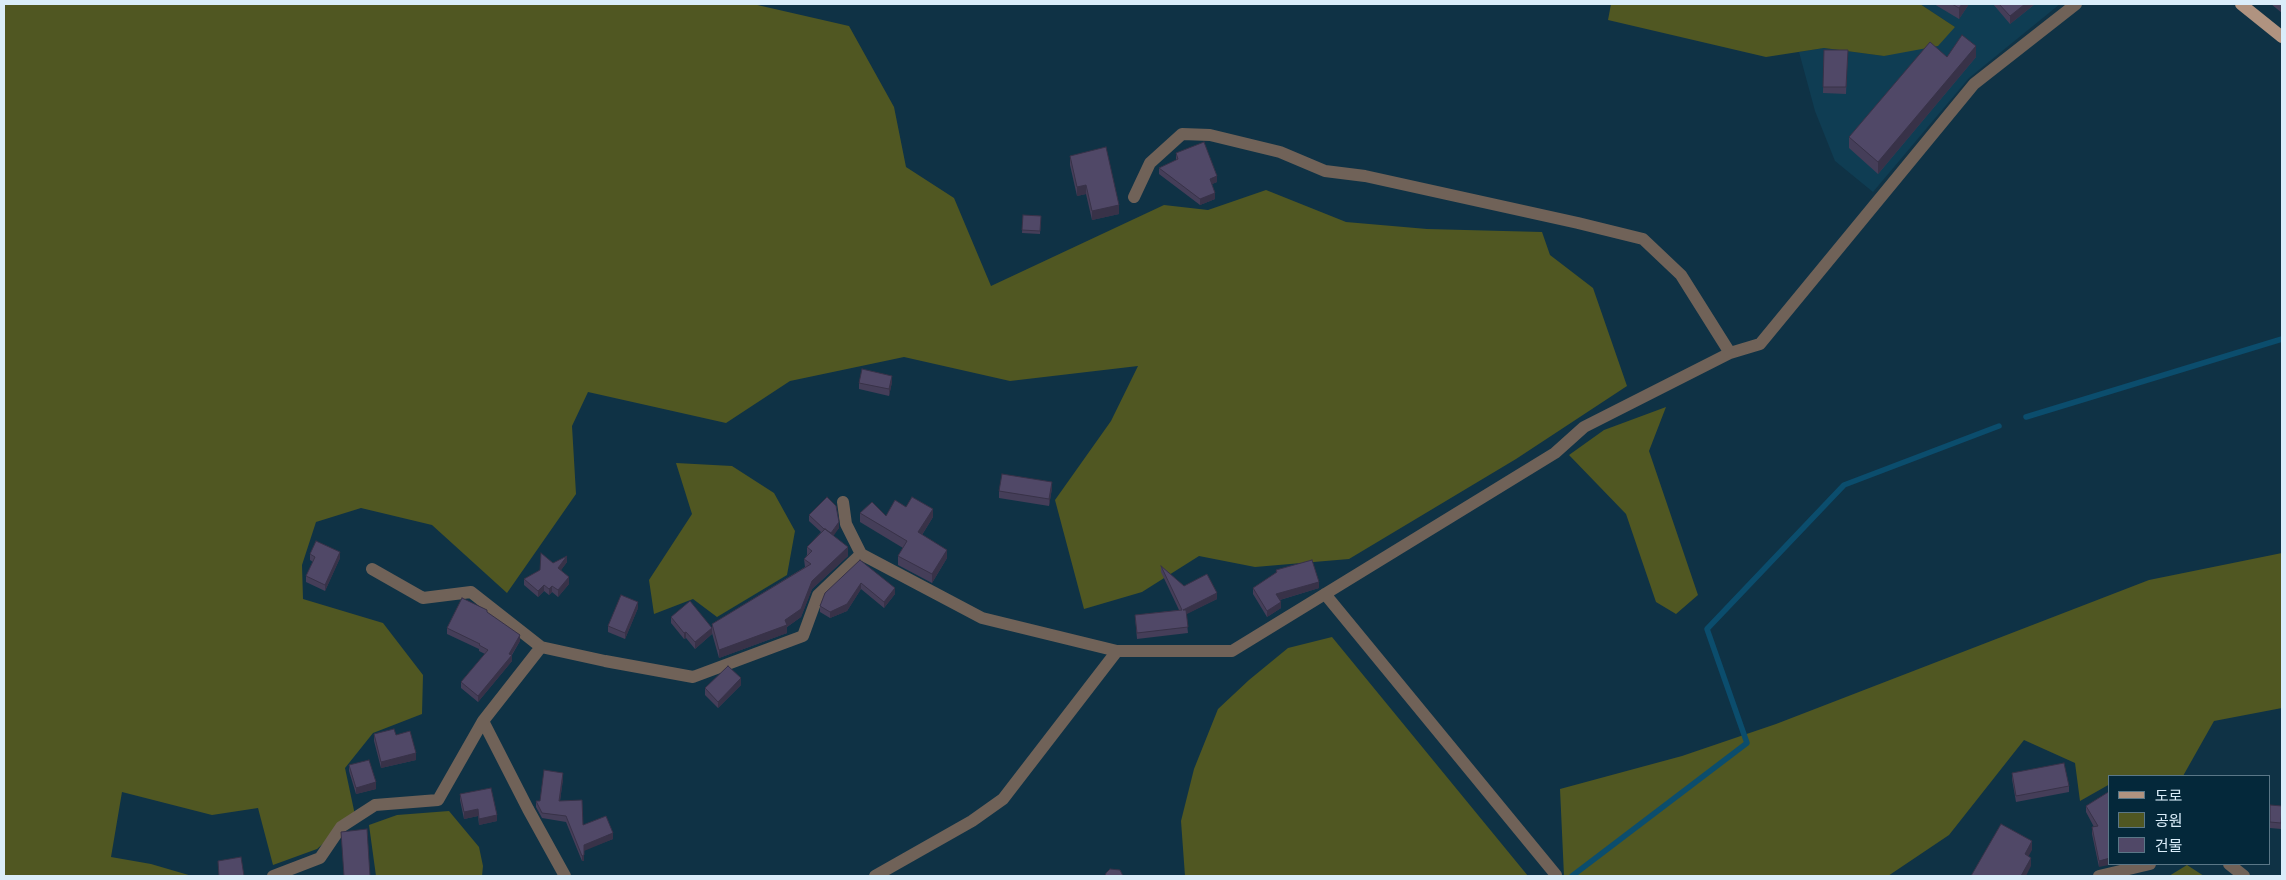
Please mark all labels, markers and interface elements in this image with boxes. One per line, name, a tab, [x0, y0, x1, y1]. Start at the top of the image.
legend	[2108, 775, 2271, 865]
text: 도로	[2155, 786, 2183, 805]
text: 공원	[2155, 811, 2183, 830]
text: 건물	[2155, 836, 2183, 855]

